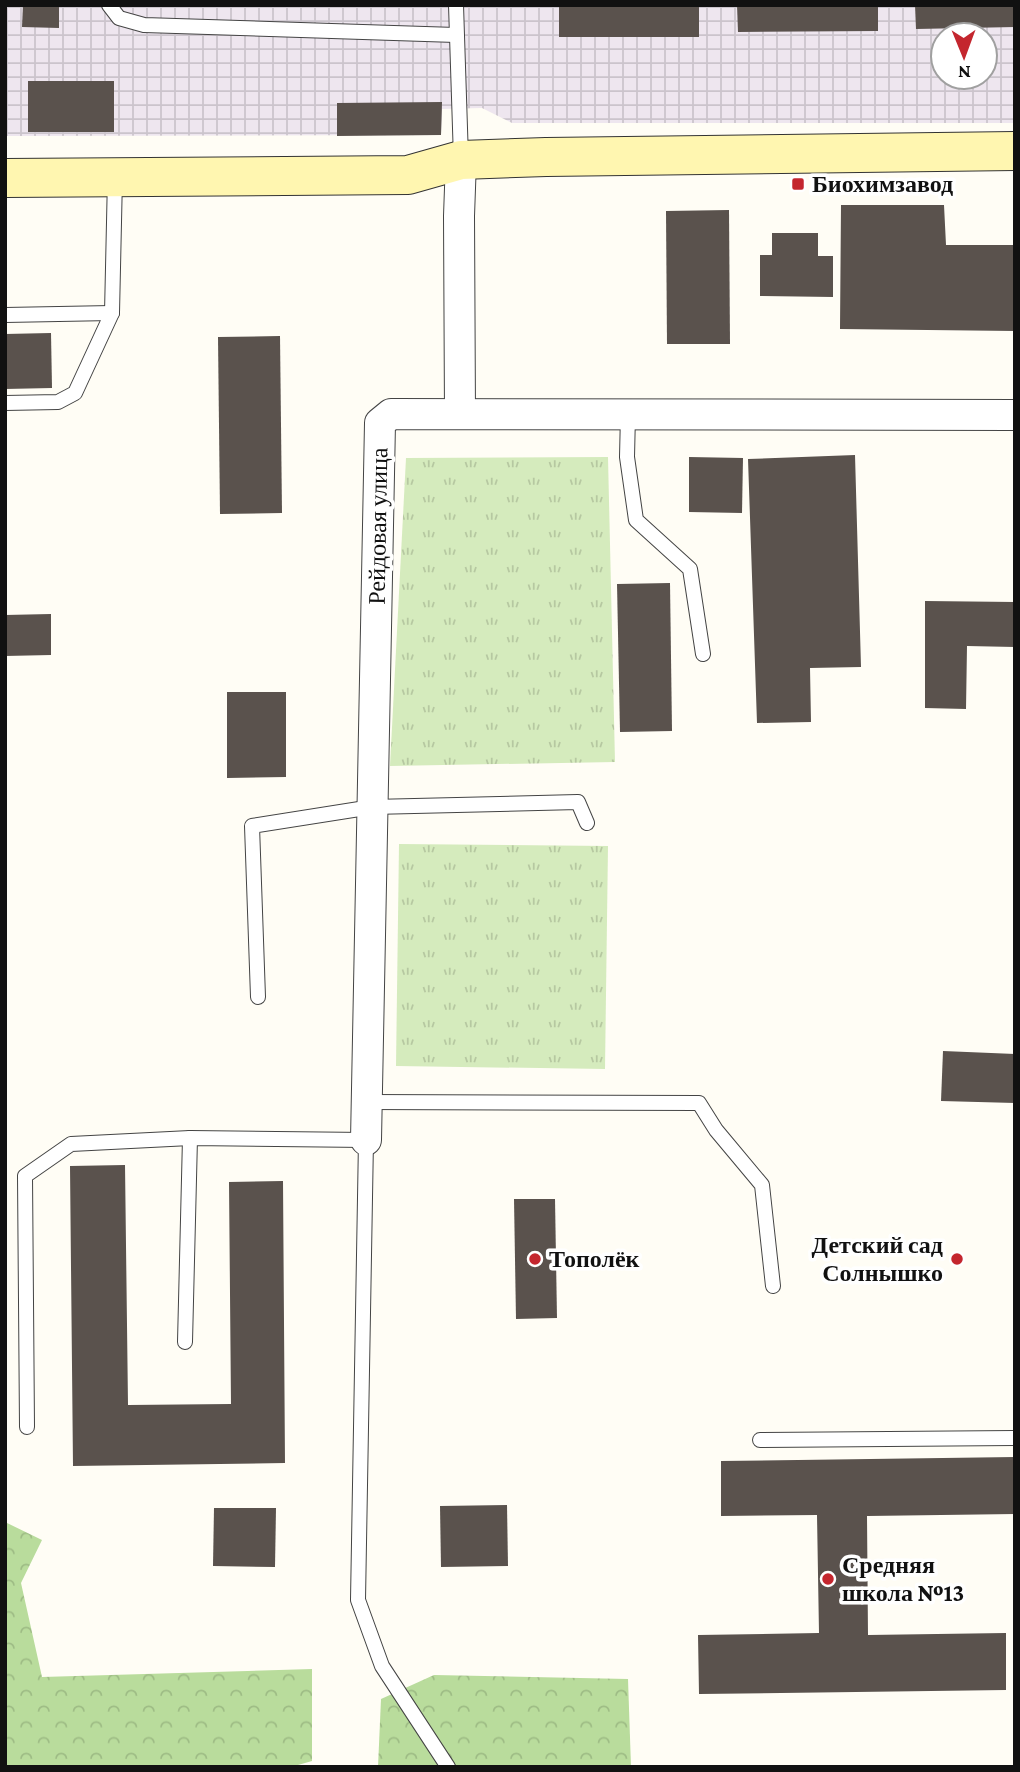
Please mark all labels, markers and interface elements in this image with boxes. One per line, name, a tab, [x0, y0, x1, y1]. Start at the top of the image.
north arrow	[929, 21, 999, 91]
text: N	[958, 62, 971, 83]
place label: Биохимзавод	[812, 170, 953, 197]
marker: Биохимзавод	[790, 176, 806, 192]
street label: Рейдовая улица	[363, 447, 392, 605]
place label: Детский сад Солнышко	[812, 1231, 943, 1286]
place label: Тополёк	[549, 1245, 640, 1272]
marker: Тополёк	[527, 1251, 543, 1267]
marker: Детский сад Солнышко	[949, 1251, 965, 1267]
place label: Средняя школа №13	[842, 1551, 964, 1606]
marker: Средняя школа №13	[820, 1571, 836, 1587]

